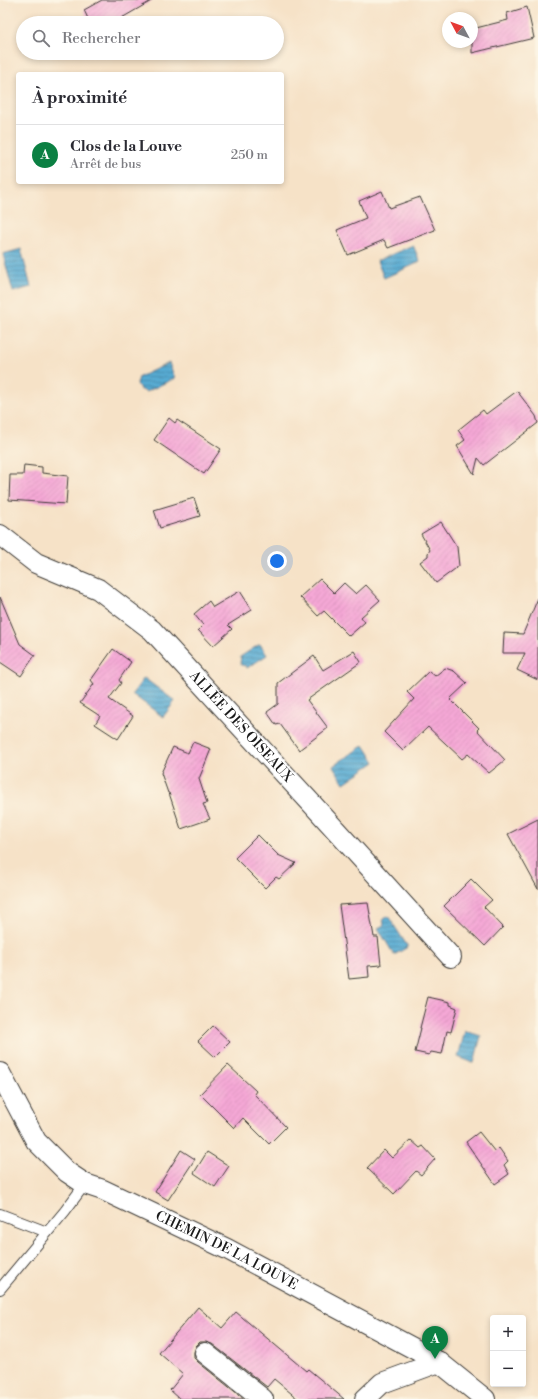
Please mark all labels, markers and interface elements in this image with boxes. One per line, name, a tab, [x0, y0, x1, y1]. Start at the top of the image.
north arrow	[442, 12, 478, 48]
search box	[16, 16, 284, 60]
icon: search	[30, 27, 52, 49]
text: Rechercher	[62, 29, 141, 48]
text: À proximité	[32, 87, 127, 109]
text: Clos de la Louve	[70, 137, 182, 156]
text: A	[40, 147, 50, 163]
text: 250 m	[231, 147, 268, 163]
text: Arrêt de bus	[70, 156, 141, 172]
your location	[267, 551, 287, 571]
street label: ALLÉE DES OISEAUX	[185, 667, 297, 786]
street label: CHEMIN DE LA LOUVE	[152, 1207, 301, 1294]
map controls	[490, 1315, 526, 1387]
button: +	[490, 1315, 526, 1351]
pin: A	[422, 1326, 448, 1359]
button: −	[490, 1351, 526, 1387]

